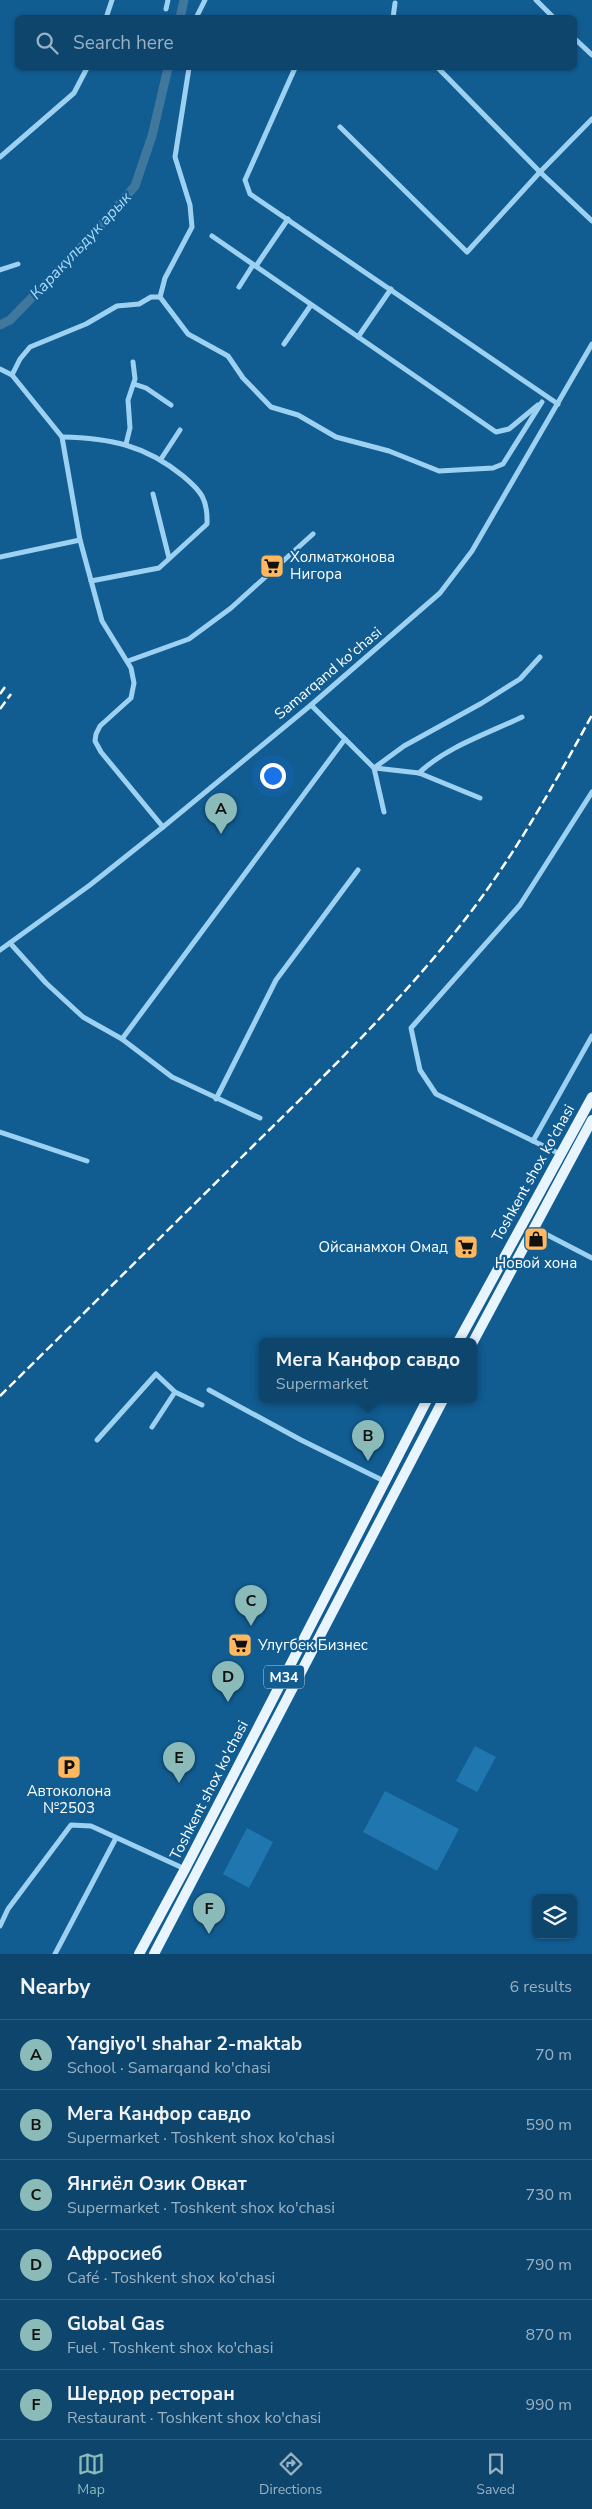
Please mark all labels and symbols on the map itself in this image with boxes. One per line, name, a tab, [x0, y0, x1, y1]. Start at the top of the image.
water label: Каракульдук арык	[25, 187, 137, 304]
place label: Холматжонова Нигора	[290, 547, 395, 584]
supermarket icon: Холматжонова Нигора	[259, 553, 285, 579]
street label: Samarqand ko'chasi	[270, 622, 386, 724]
your location	[260, 763, 286, 789]
pin: A	[205, 793, 237, 834]
street label: Toshkent shox ko'chasi	[487, 1101, 579, 1245]
shop icon: Новой хона	[523, 1226, 549, 1252]
supermarket icon: Ойсанамхон Омад	[453, 1234, 479, 1260]
place label: Ойсанамхон Омад	[318, 1237, 448, 1257]
place label: Новой хона	[495, 1253, 577, 1273]
pin: B	[352, 1420, 384, 1461]
pin: C	[235, 1585, 267, 1626]
supermarket icon: Улугбек Бизнес	[227, 1632, 253, 1658]
place label: Улугбек Бизнес	[257, 1635, 368, 1655]
pin: D	[212, 1661, 244, 1702]
road number: M34	[264, 1665, 304, 1688]
street label: Toshkent shox ko'chasi	[165, 1717, 253, 1863]
pin: E	[163, 1742, 195, 1783]
parking icon: Автоколона №2503	[56, 1754, 82, 1780]
place label: Автоколона №2503	[27, 1781, 111, 1818]
pin: F	[193, 1893, 225, 1934]

